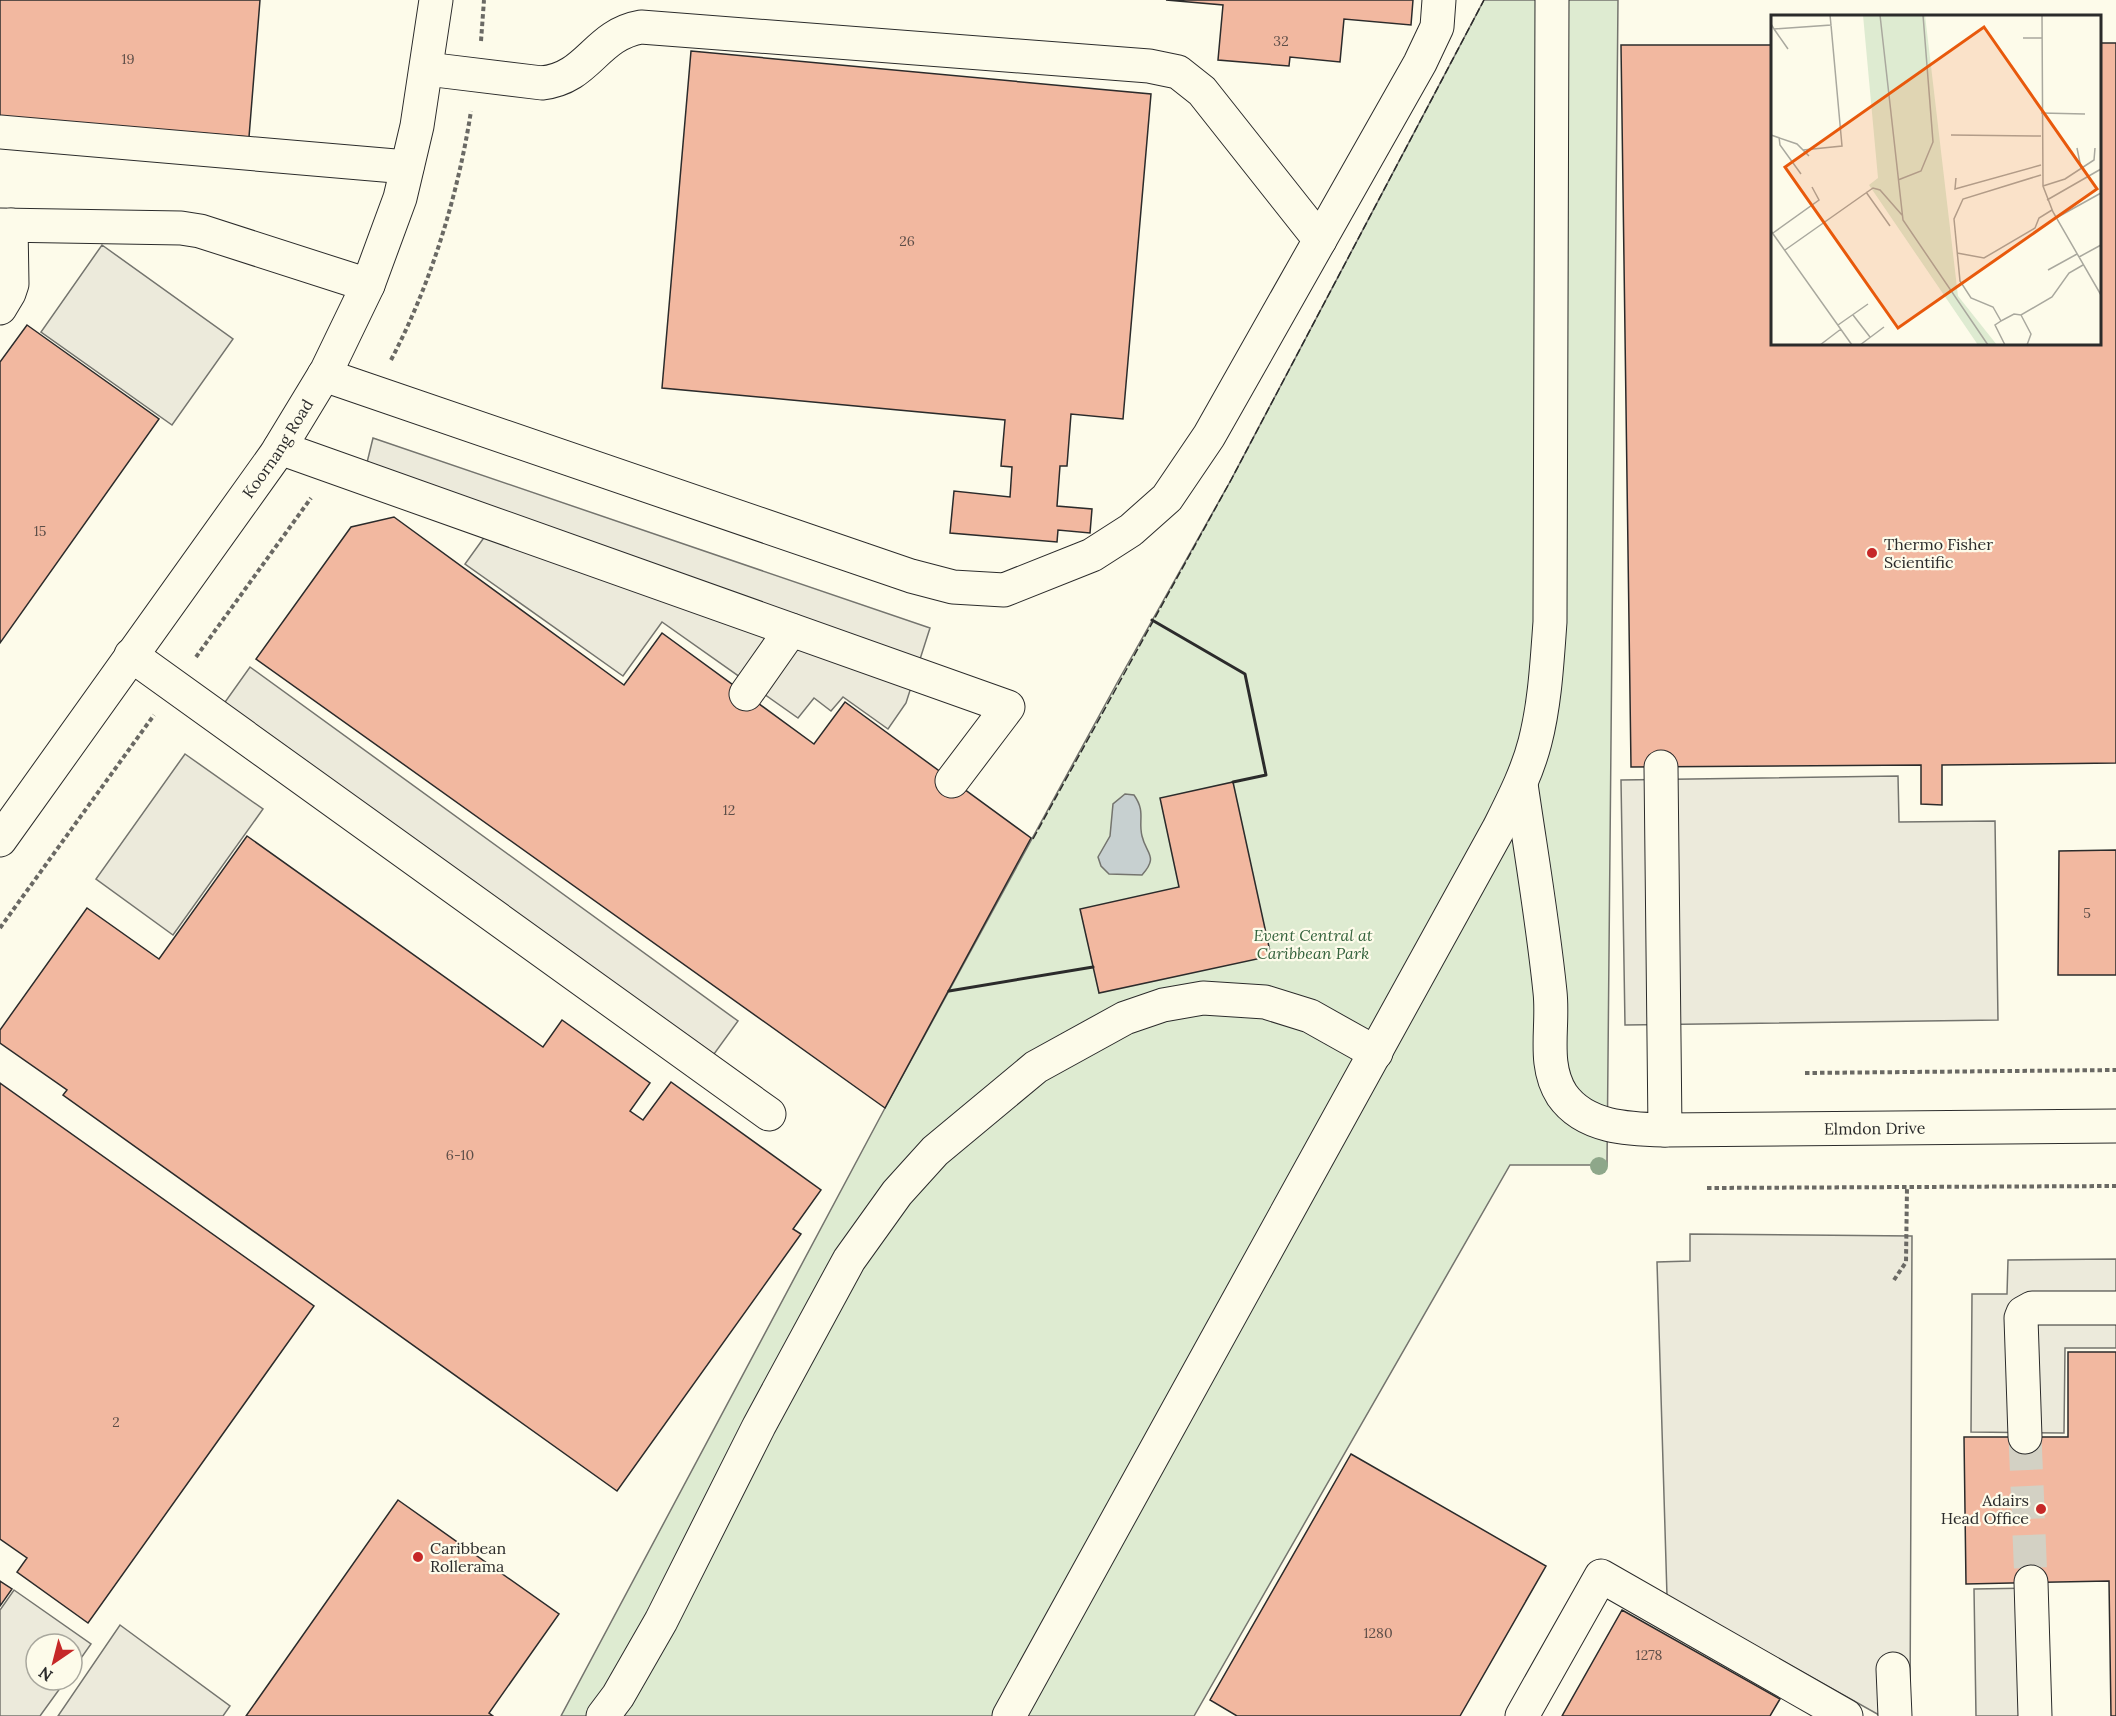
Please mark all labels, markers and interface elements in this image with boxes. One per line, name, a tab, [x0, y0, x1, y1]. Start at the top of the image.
inset map	[1771, 15, 2101, 345]
house number: 32	[1273, 32, 1289, 50]
house number: 19	[121, 50, 135, 68]
house number: 26	[899, 232, 915, 250]
street label: Koornang Road	[238, 395, 317, 502]
house number: 15	[34, 522, 46, 540]
place label: Thermo Fisher Scientific	[1884, 534, 1993, 572]
marker: Thermo Fisher Scientific	[1865, 546, 1879, 560]
house number: 12	[723, 801, 735, 819]
house number: 5	[2083, 904, 2091, 922]
park label: Event Central at Caribbean Park	[1253, 925, 1373, 963]
street label: Elmdon Drive	[1824, 1118, 1926, 1139]
house number: 6-10	[446, 1146, 474, 1164]
house number: 2	[112, 1413, 120, 1431]
place label: Adairs Head Office	[1941, 1490, 2029, 1528]
marker: Adairs Head Office	[2034, 1502, 2048, 1516]
place label: Caribbean Rollerama	[430, 1538, 506, 1576]
marker: Caribbean Rollerama	[411, 1550, 425, 1564]
house number: 1280	[1363, 1624, 1393, 1642]
north arrow	[24, 1632, 84, 1692]
house number: 1278	[1636, 1646, 1663, 1664]
text: N	[35, 1663, 56, 1686]

